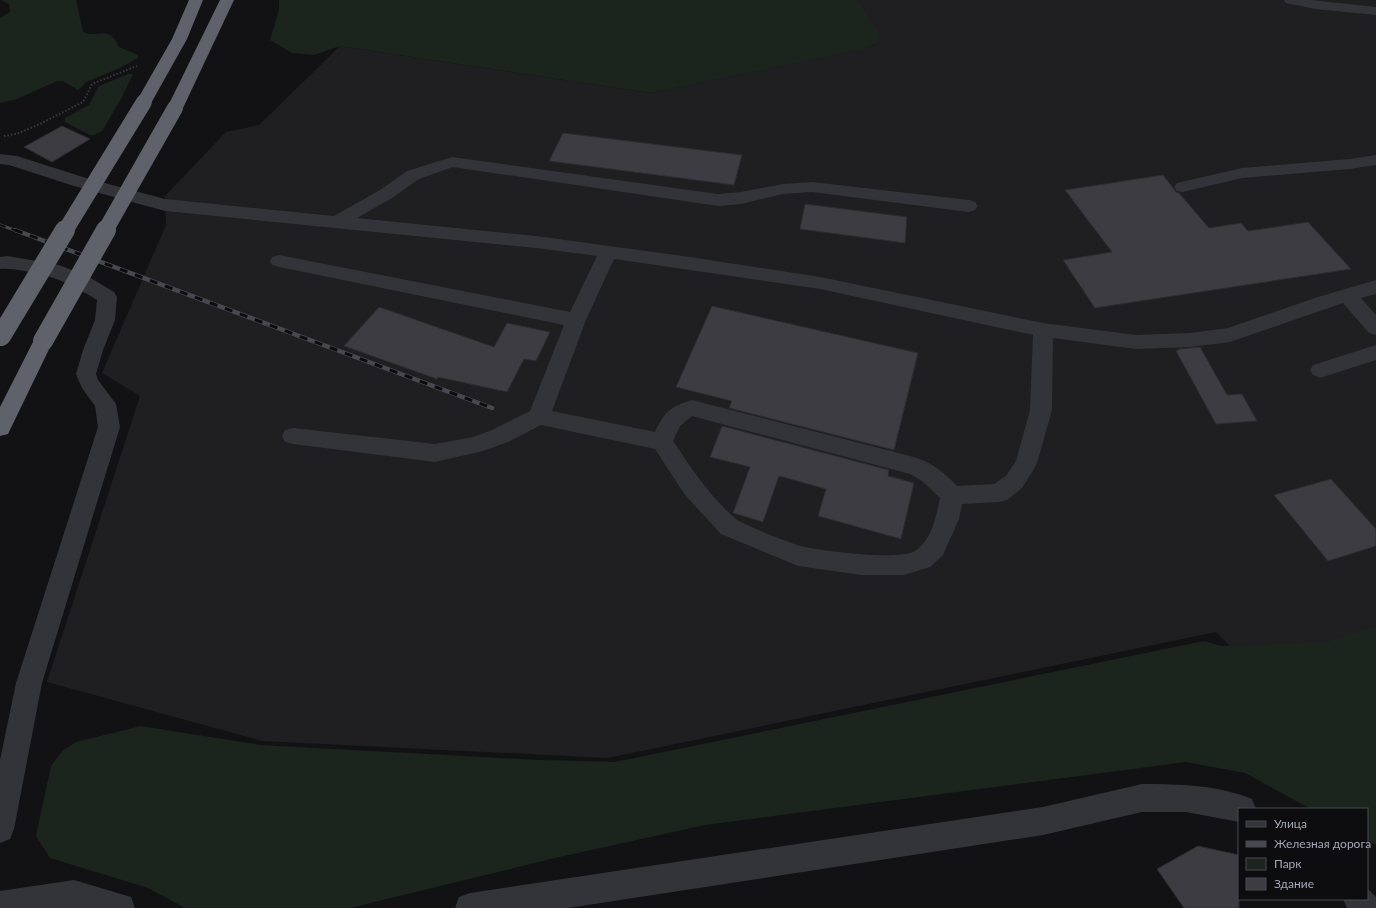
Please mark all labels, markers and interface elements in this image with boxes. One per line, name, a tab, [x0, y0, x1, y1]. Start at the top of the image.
legend	[1238, 808, 1368, 900]
text: Улица	[1274, 816, 1307, 831]
text: Железная дорога	[1274, 836, 1371, 851]
text: Парк	[1274, 856, 1302, 871]
text: Здание	[1274, 876, 1314, 891]

